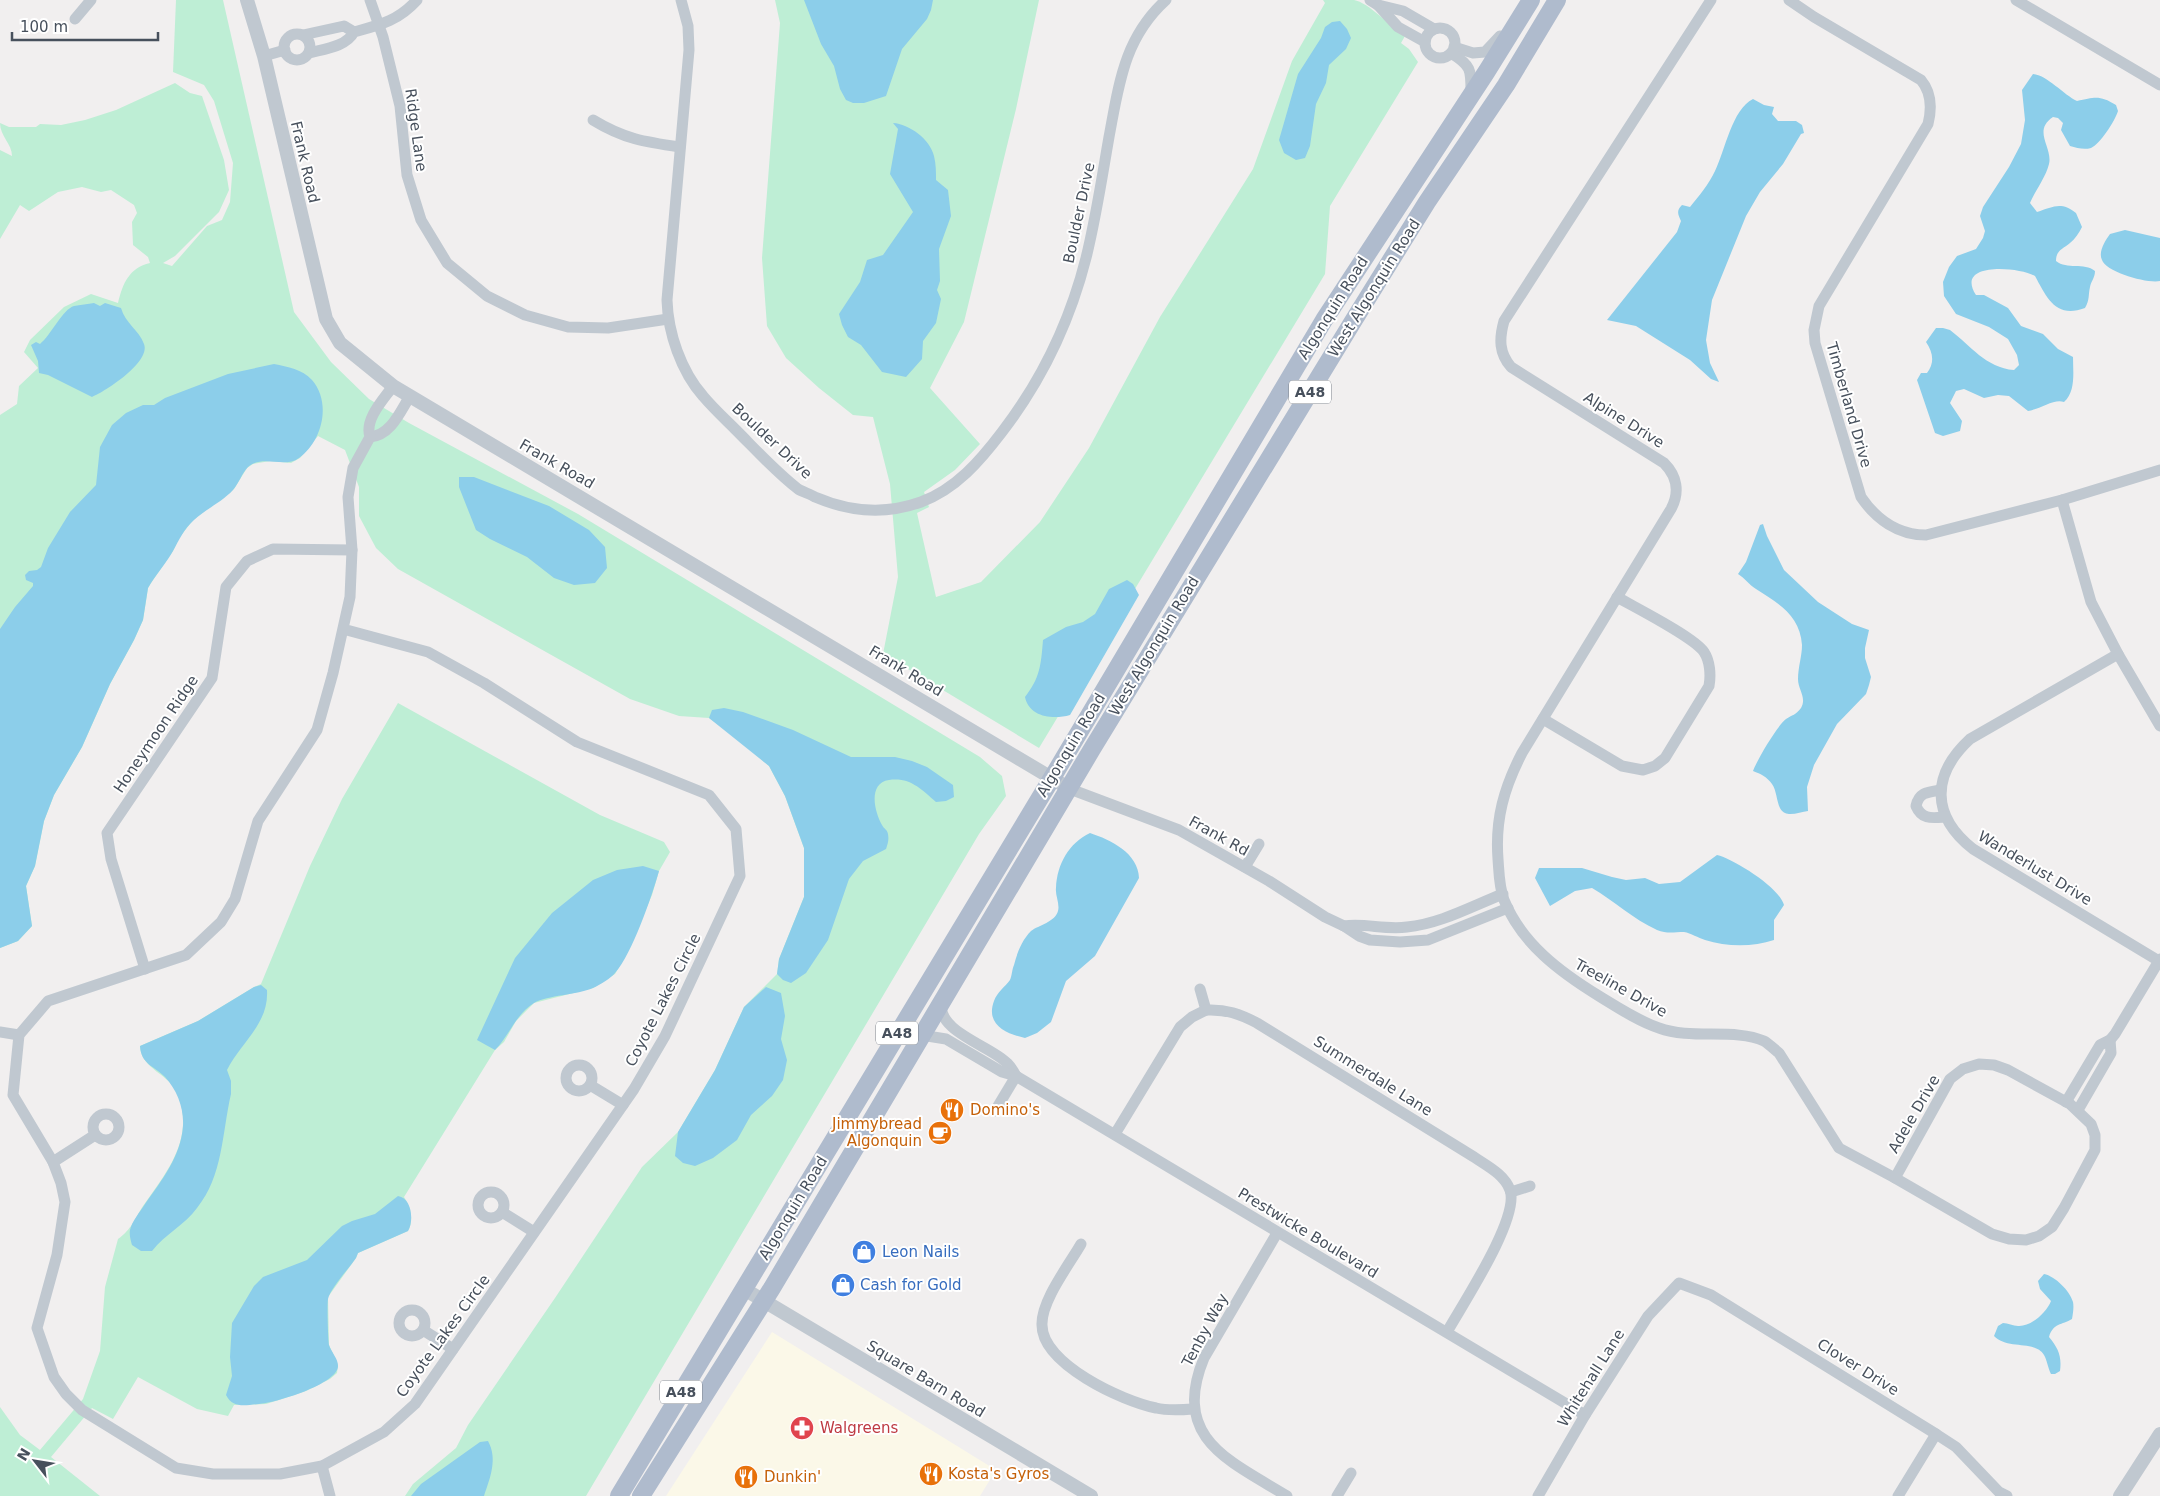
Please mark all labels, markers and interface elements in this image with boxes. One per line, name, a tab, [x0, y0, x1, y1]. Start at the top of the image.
scale bar	[12, 10, 159, 42]
text: 100 m	[20, 18, 68, 36]
street label: Ridge Lane	[401, 87, 431, 173]
street label: Frank Road	[287, 119, 323, 205]
street label: Boulder Drive	[1060, 161, 1098, 265]
street label: West Algonquin Road	[1324, 216, 1424, 360]
street label: Algonquin Road	[1294, 253, 1372, 363]
street label: Timberland Drive	[1822, 339, 1876, 470]
road number: A48	[1289, 381, 1331, 404]
street label: Alpine Drive	[1580, 388, 1668, 452]
street label: Boulder Drive	[728, 399, 816, 483]
street label: Frank Road	[516, 435, 598, 493]
street label: West Algonquin Road	[1105, 573, 1203, 719]
street label: Frank Road	[866, 642, 946, 700]
street label: Honeymoon Ridge	[110, 672, 202, 796]
street label: Algonquin Road	[1033, 690, 1109, 800]
street label: Frank Rd	[1186, 812, 1252, 860]
street label: Wanderlust Drive	[1975, 827, 2095, 909]
street label: Coyote Lakes Circle	[622, 930, 704, 1070]
street label: Treeline Drive	[1571, 955, 1670, 1021]
road number: A48	[876, 1021, 918, 1044]
street label: Summerdale Lane	[1310, 1032, 1436, 1120]
street label: Adele Drive	[1884, 1072, 1944, 1156]
restaurant icon: Domino's	[939, 1097, 965, 1123]
place label: Domino's	[970, 1101, 1040, 1119]
place label: Jimmybread Algonquin	[831, 1115, 922, 1150]
cafe icon: Jimmybread Algonquin	[927, 1120, 953, 1146]
street label: Algonquin Road	[755, 1153, 831, 1263]
street label: Prestwicke Boulevard	[1235, 1184, 1381, 1282]
shop icon: Leon Nails	[851, 1239, 877, 1265]
place label: Leon Nails	[882, 1243, 960, 1261]
street label: Coyote Lakes Circle	[392, 1271, 494, 1401]
shop icon: Cash for Gold	[830, 1272, 856, 1298]
place label: Cash for Gold	[860, 1276, 962, 1294]
street label: Tenby Way	[1178, 1290, 1232, 1371]
street label: Whitehall Lane	[1554, 1326, 1628, 1430]
street label: Clover Drive	[1814, 1335, 1902, 1399]
street label: Square Barn Road	[864, 1337, 988, 1421]
road number: A48	[660, 1380, 702, 1404]
pharmacy icon: Walgreens	[789, 1415, 815, 1441]
place label: Walgreens	[820, 1419, 899, 1437]
north arrow	[10, 1436, 60, 1486]
text: N	[14, 1445, 34, 1463]
restaurant icon: Kosta's Gyros	[918, 1461, 944, 1487]
restaurant icon: Dunkin'	[733, 1464, 759, 1490]
place label: Kosta's Gyros	[948, 1465, 1049, 1483]
place label: Dunkin'	[764, 1468, 821, 1486]

